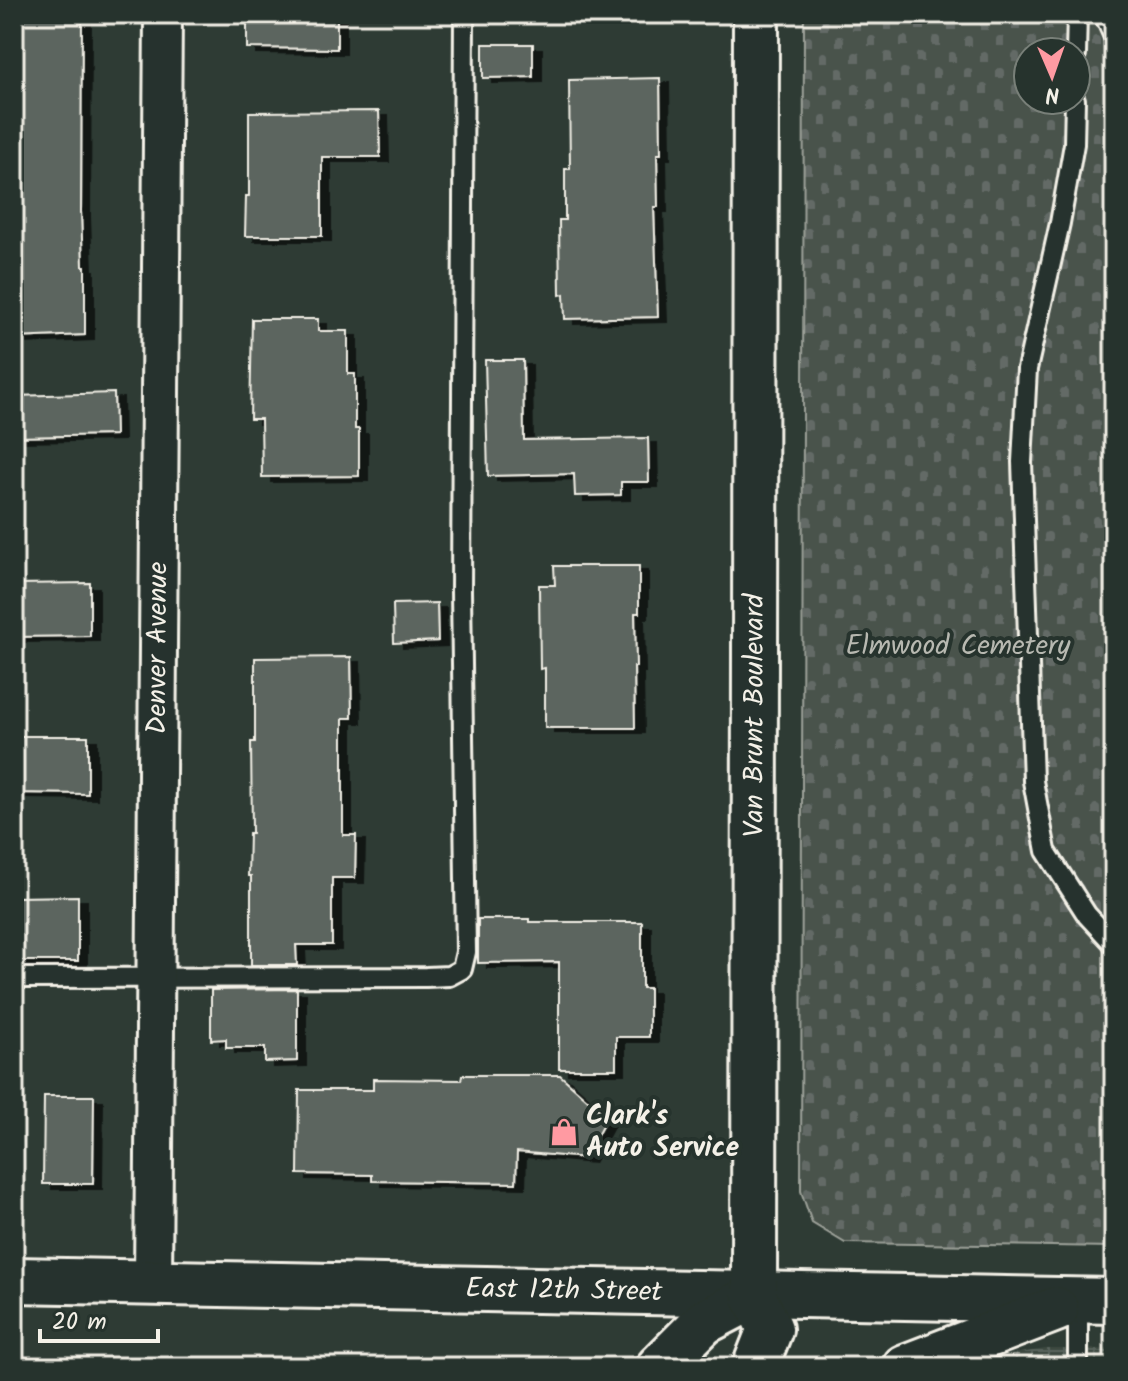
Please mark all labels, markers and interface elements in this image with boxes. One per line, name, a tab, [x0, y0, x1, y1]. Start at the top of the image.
north arrow	[1012, 36, 1092, 116]
text: N	[1045, 76, 1060, 111]
street label: Denver Avenue	[135, 561, 181, 735]
street label: Van Brunt Boulevard	[732, 593, 778, 837]
park label: Elmwood Cemetery	[845, 624, 1071, 669]
place label: Clark's Auto Service	[586, 1094, 739, 1171]
shop icon: Clark's Auto Service	[549, 1117, 579, 1147]
street label: East 12th Street	[465, 1266, 664, 1315]
scale bar	[40, 1293, 158, 1343]
text: 20 m	[52, 1303, 107, 1342]

